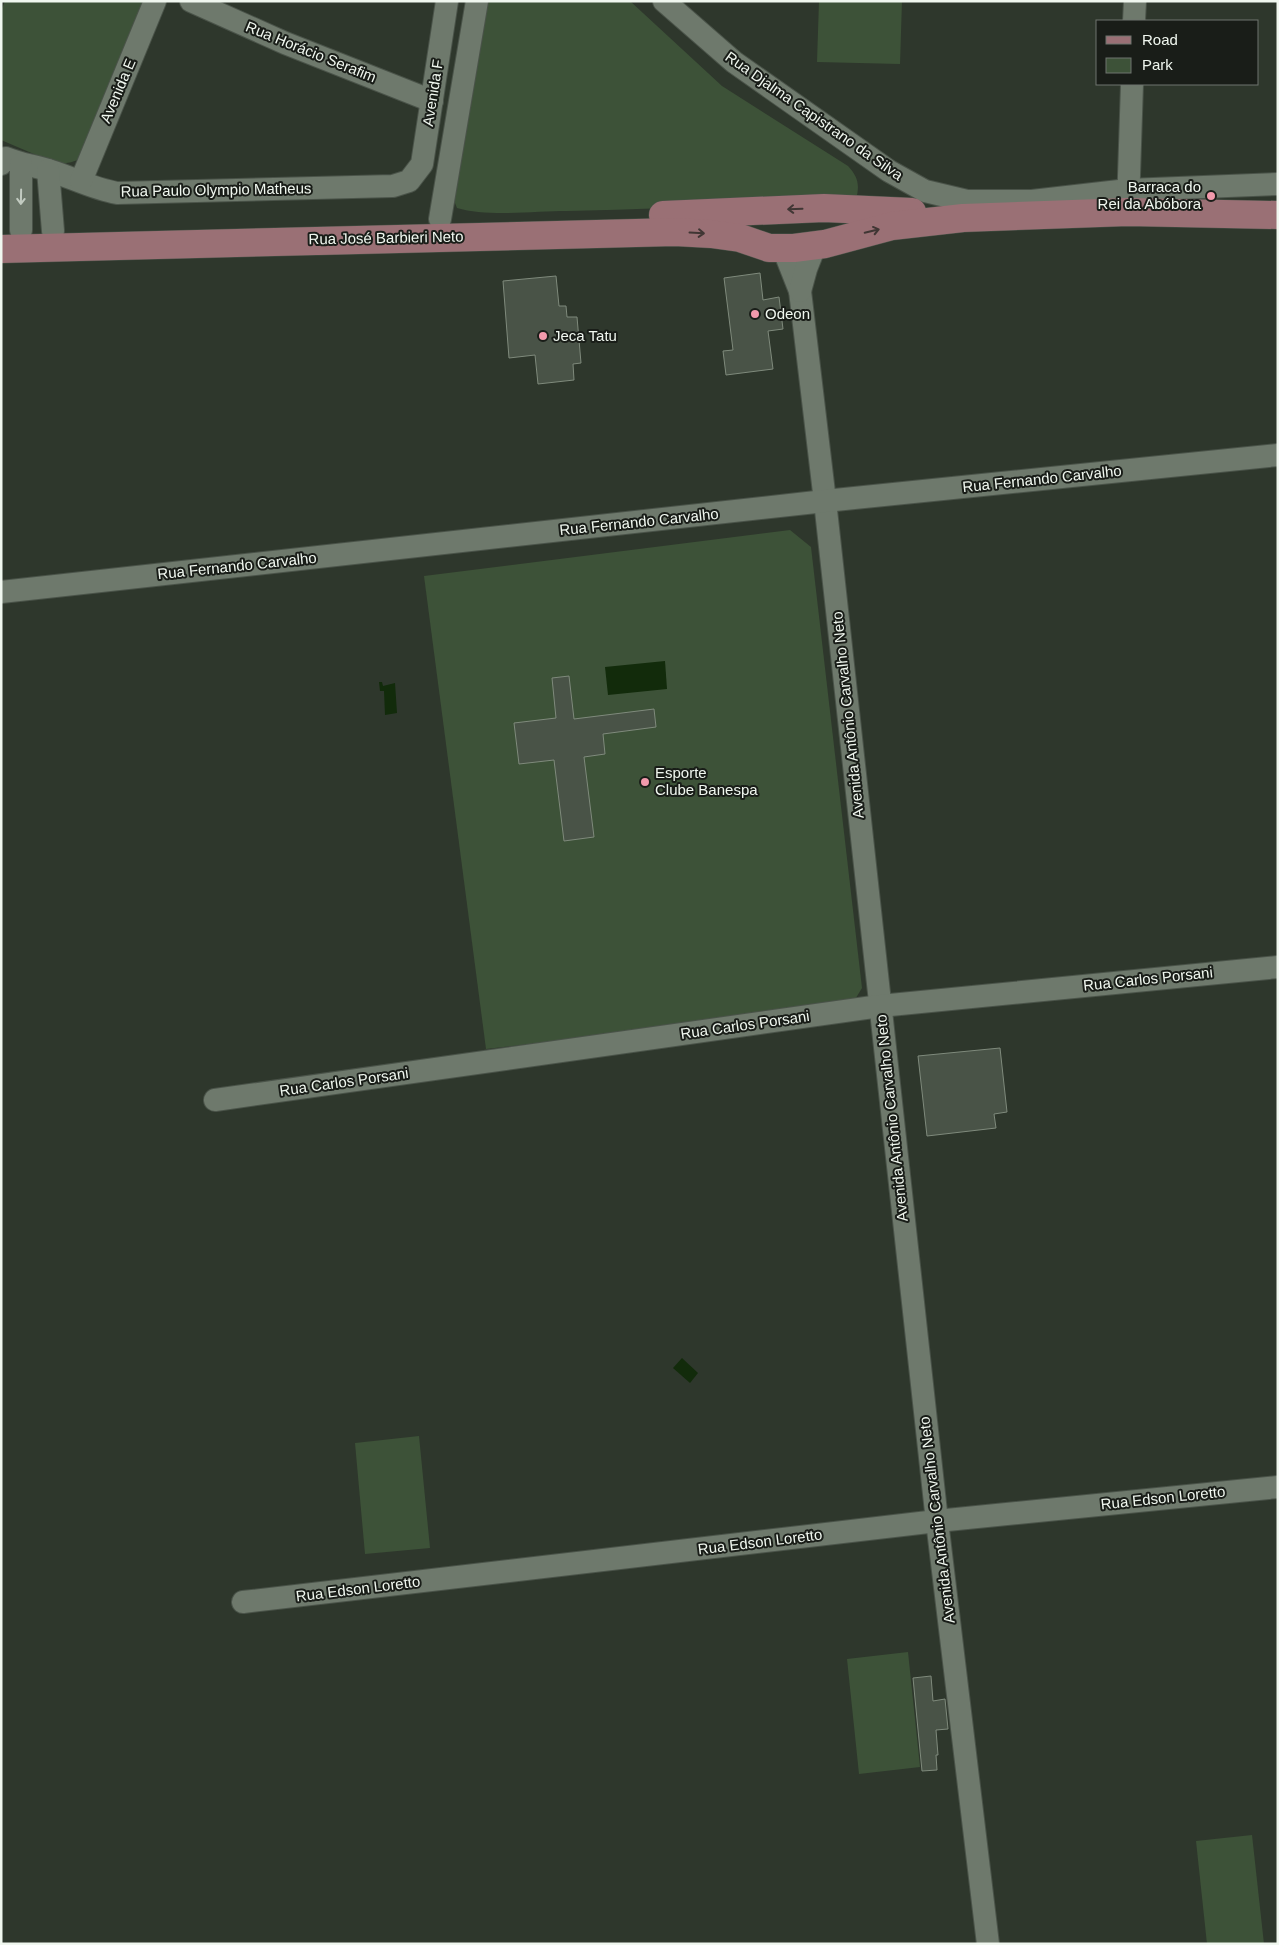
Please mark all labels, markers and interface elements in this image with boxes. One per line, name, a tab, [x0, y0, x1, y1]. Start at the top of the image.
street label: Rua Horácio Serafim	[243, 18, 379, 85]
legend	[1096, 20, 1259, 85]
text: Road	[1142, 31, 1178, 48]
street label: Rua Djalma Capistrano da Silva	[722, 48, 907, 184]
street label: Avenida E	[96, 56, 139, 125]
text: Park	[1142, 56, 1173, 73]
street label: Avenida F	[419, 58, 446, 127]
place label: Barraca do Rei da Abóbora	[1098, 178, 1202, 212]
street label: Rua Paulo Olympio Matheus	[120, 179, 312, 200]
one-way arrow	[16, 188, 26, 205]
marker: Barraca do Rei da Abóbora	[1205, 190, 1217, 202]
one-way arrow	[788, 204, 804, 214]
one-way arrow	[864, 226, 880, 235]
street label: Rua José Barbieri Neto	[308, 228, 464, 247]
one-way arrow	[689, 229, 705, 238]
place label: Odeon	[765, 305, 810, 322]
marker: Odeon	[749, 308, 761, 320]
place label: Jeca Tatu	[553, 327, 617, 344]
marker: Jeca Tatu	[537, 330, 549, 342]
street label: Rua Fernando Carvalho	[961, 462, 1122, 495]
street label: Rua Fernando Carvalho	[558, 505, 719, 538]
street label: Rua Fernando Carvalho	[156, 549, 317, 582]
street label: Avenida Antônio Carvalho Neto	[828, 611, 867, 819]
place label: Esporte Clube Banespa	[655, 764, 758, 798]
marker: Esporte Clube Banespa	[639, 776, 651, 788]
street label: Rua Carlos Porsani	[1082, 963, 1214, 994]
street label: Rua Carlos Porsani	[679, 1007, 811, 1042]
street label: Avenida Antônio Carvalho Neto	[872, 1014, 911, 1222]
street label: Rua Carlos Porsani	[278, 1064, 410, 1099]
street label: Avenida Antônio Carvalho Neto	[915, 1416, 958, 1624]
street label: Rua Edson Loretto	[1100, 1483, 1226, 1512]
street label: Rua Edson Loretto	[697, 1525, 823, 1558]
street label: Rua Edson Loretto	[295, 1572, 421, 1605]

